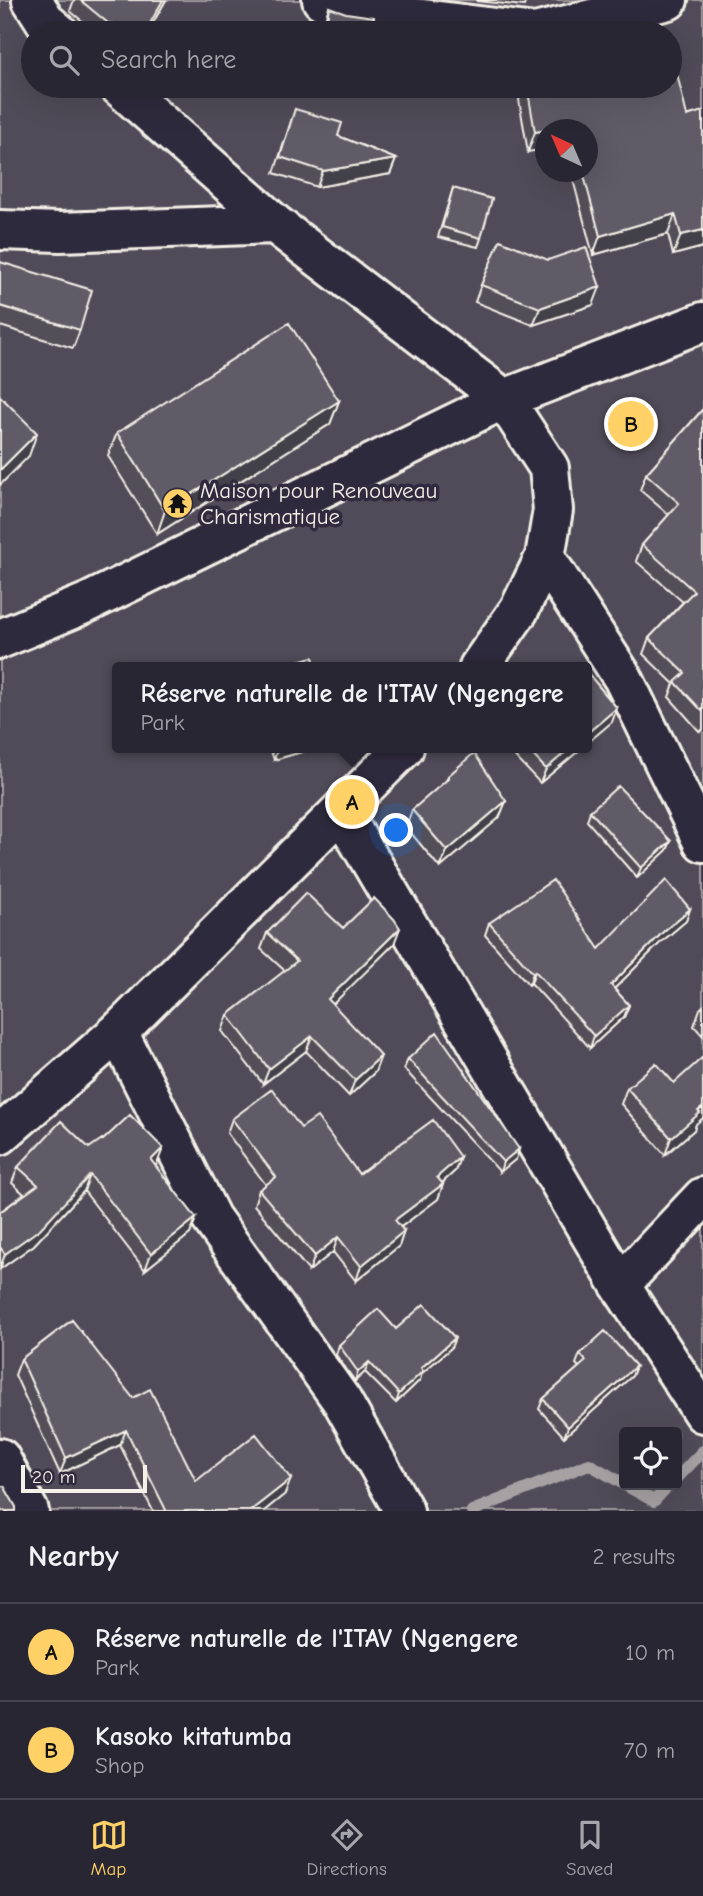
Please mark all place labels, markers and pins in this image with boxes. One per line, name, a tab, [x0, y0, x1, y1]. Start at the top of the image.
pin: B	[608, 398, 654, 450]
place label: Maison pour Renouveau Charismatique	[200, 477, 437, 530]
temple icon: Maison pour Renouveau Charismatique	[160, 486, 194, 520]
pin: A	[329, 776, 375, 828]

